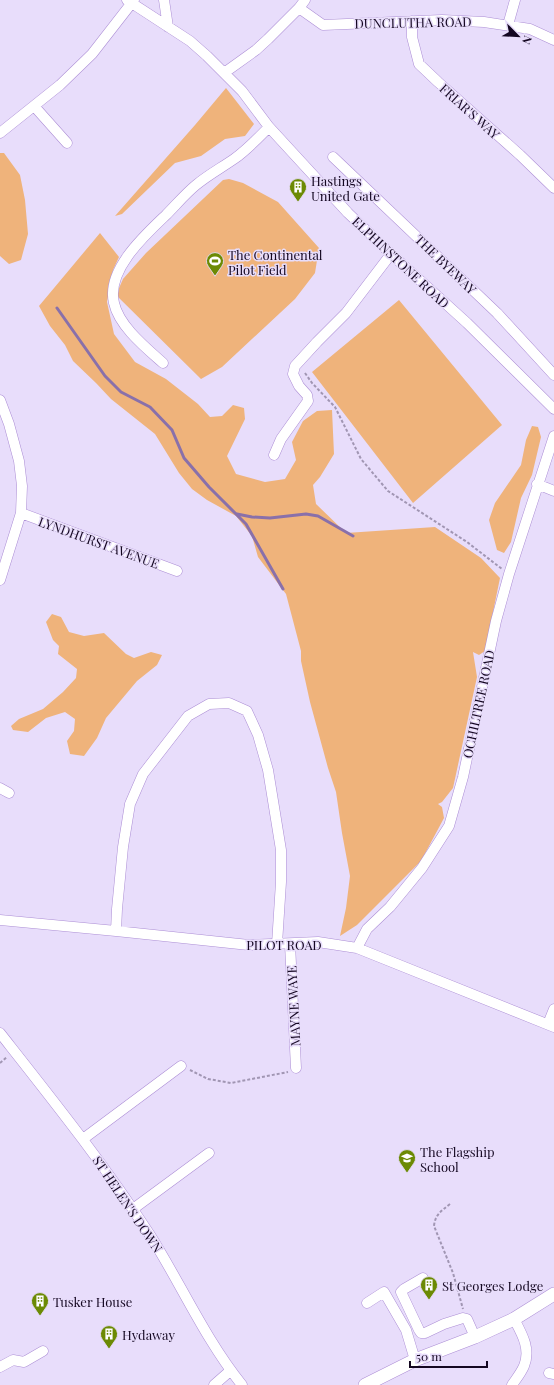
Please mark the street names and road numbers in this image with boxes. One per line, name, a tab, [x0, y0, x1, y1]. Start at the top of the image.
street label: DUNCLUTHA ROAD	[354, 12, 472, 32]
street label: FRIAR'S WAY	[436, 80, 504, 143]
street label: ELPHINSTONE ROAD	[349, 213, 453, 311]
street label: THE BYEWAY	[412, 231, 480, 298]
street label: LYNDHURST AVENUE	[36, 512, 162, 572]
street label: OCHILTREE ROAD	[458, 648, 498, 760]
street label: PILOT ROAD	[246, 936, 322, 953]
street label: MAYNE WAYE	[282, 965, 304, 1047]
street label: ST HELEN'S DOWN	[89, 1152, 167, 1256]

